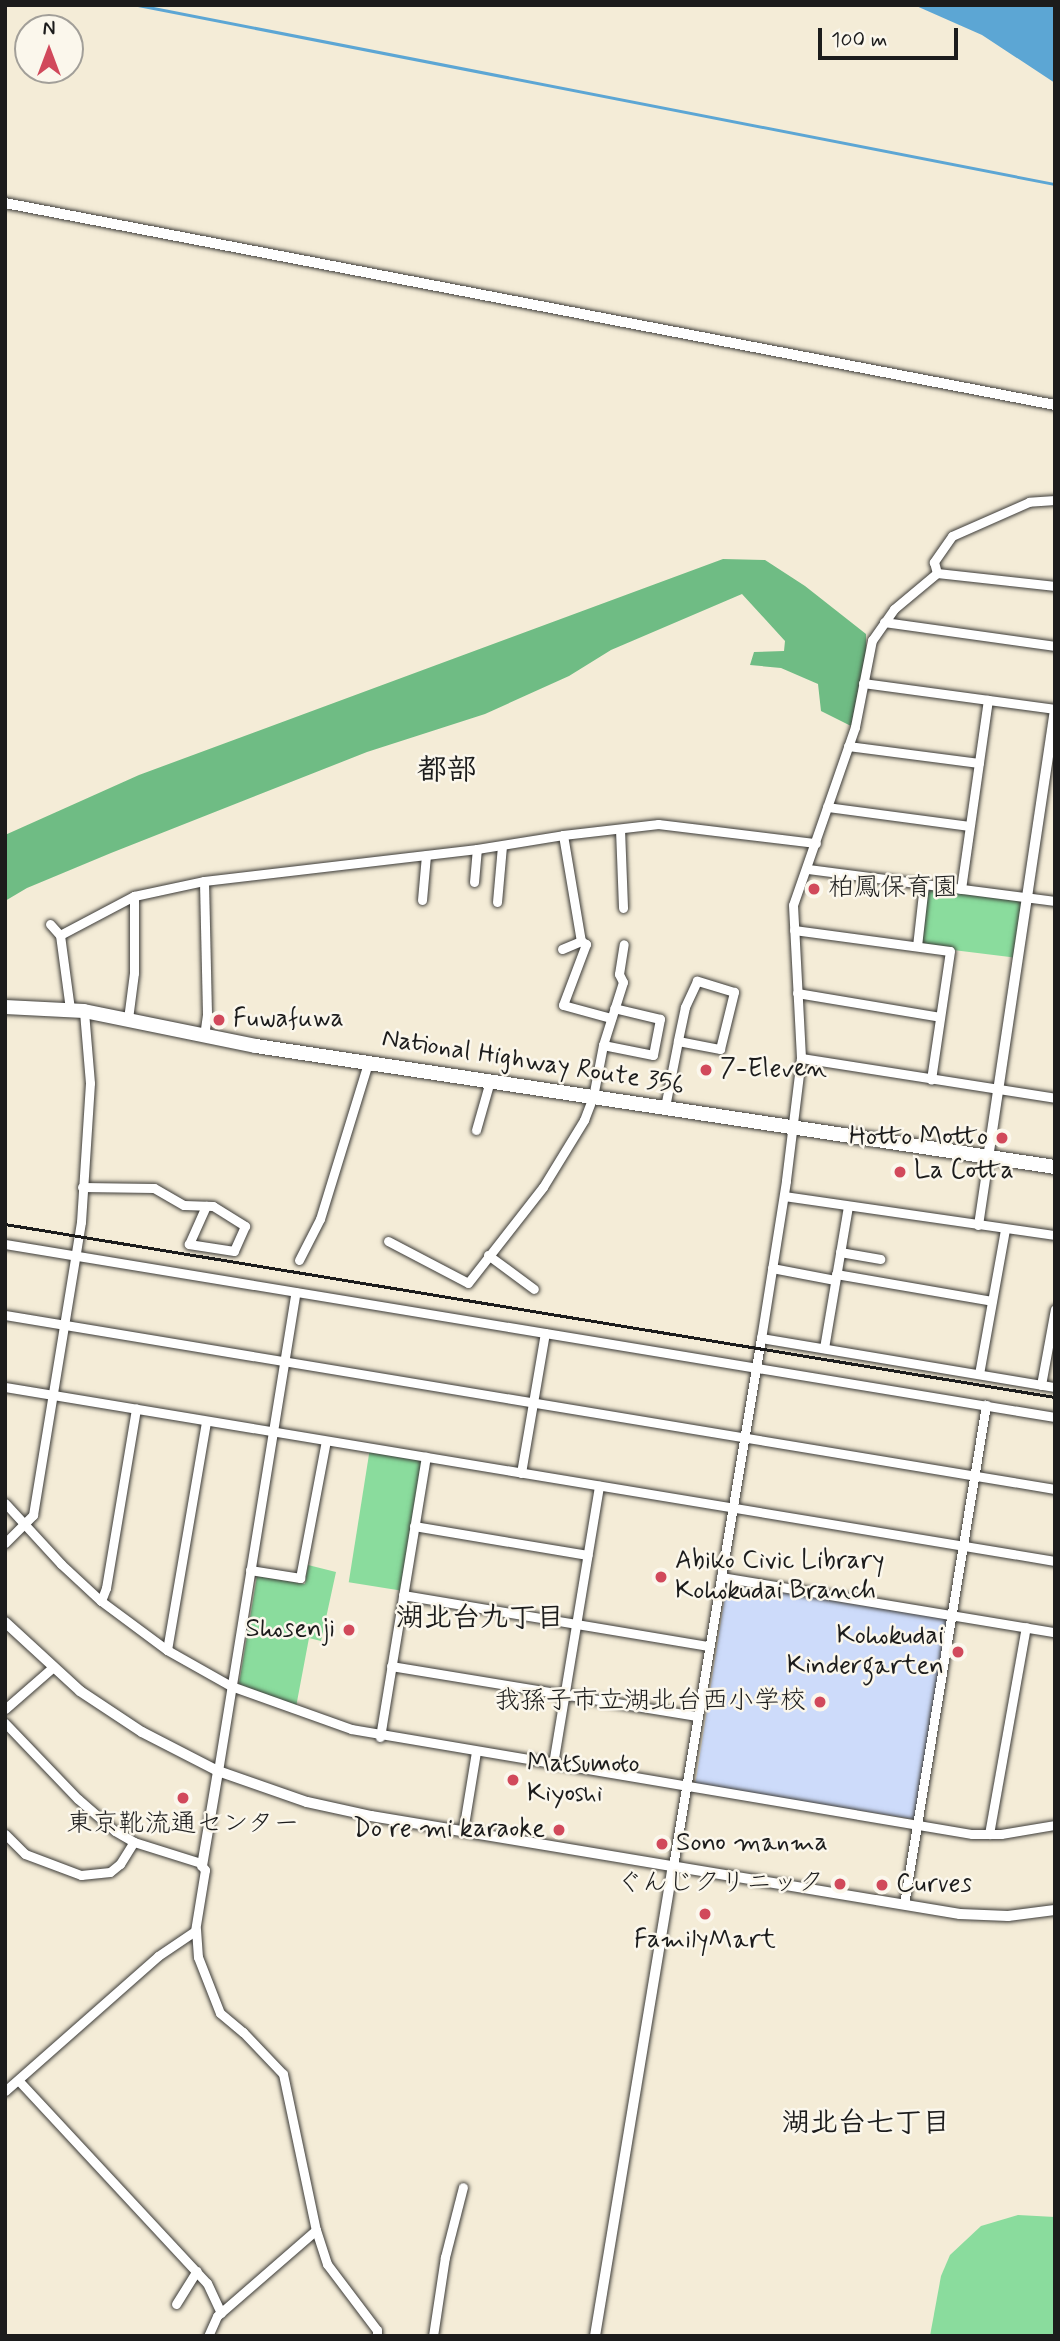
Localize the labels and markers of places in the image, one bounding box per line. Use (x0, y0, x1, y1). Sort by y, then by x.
place label: 柏鳳保育園 (828, 873, 958, 905)
marker: 柏鳳保育園 (806, 881, 822, 897)
place label: Fuwafuwa (233, 1004, 344, 1036)
marker: Fuwafuwa (211, 1012, 227, 1028)
place label: 7-Eleven (720, 1054, 827, 1086)
marker: 7-Eleven (698, 1062, 714, 1078)
place label: Hotto Motto (849, 1122, 988, 1154)
marker: Hotto Motto (994, 1130, 1010, 1146)
place label: La Cotta (914, 1156, 1018, 1188)
marker: La Cotta (892, 1164, 908, 1180)
place label: Abiko Civic Library Kohokudai Branch (675, 1546, 888, 1608)
marker: Abiko Civic Library Kohokudai Branch (653, 1569, 669, 1585)
place label: Shosenji (246, 1614, 335, 1646)
place label: Kohokudai Kindergarten (787, 1621, 944, 1682)
marker: Shosenji (341, 1622, 357, 1638)
marker: Kohokudai Kindergarten (950, 1644, 966, 1660)
place label: 我孫子市立湖北台西小学校 (494, 1686, 806, 1718)
marker: 我孫子市立湖北台西小学校 (812, 1694, 828, 1710)
place label: Matsumoto Kiyoshi (527, 1749, 640, 1810)
marker: Matsumoto Kiyoshi (505, 1772, 521, 1788)
marker: 東京靴流通センター (175, 1790, 191, 1806)
place label: 東京靴流通センター (66, 1809, 300, 1841)
place label: Do re mi karaoke (360, 1814, 545, 1846)
marker: Do re mi karaoke (551, 1822, 567, 1838)
place label: Sono manma (676, 1828, 823, 1860)
marker: Sono manma (654, 1836, 670, 1852)
place label: ぐんじクリニック (616, 1868, 824, 1900)
place label: Curves (896, 1869, 972, 1901)
marker: ぐんじクリニック (830, 1874, 850, 1894)
marker: Curves (874, 1877, 890, 1893)
marker: FamilyMart (697, 1906, 713, 1922)
place label: FamilyMart (634, 1925, 776, 1957)

